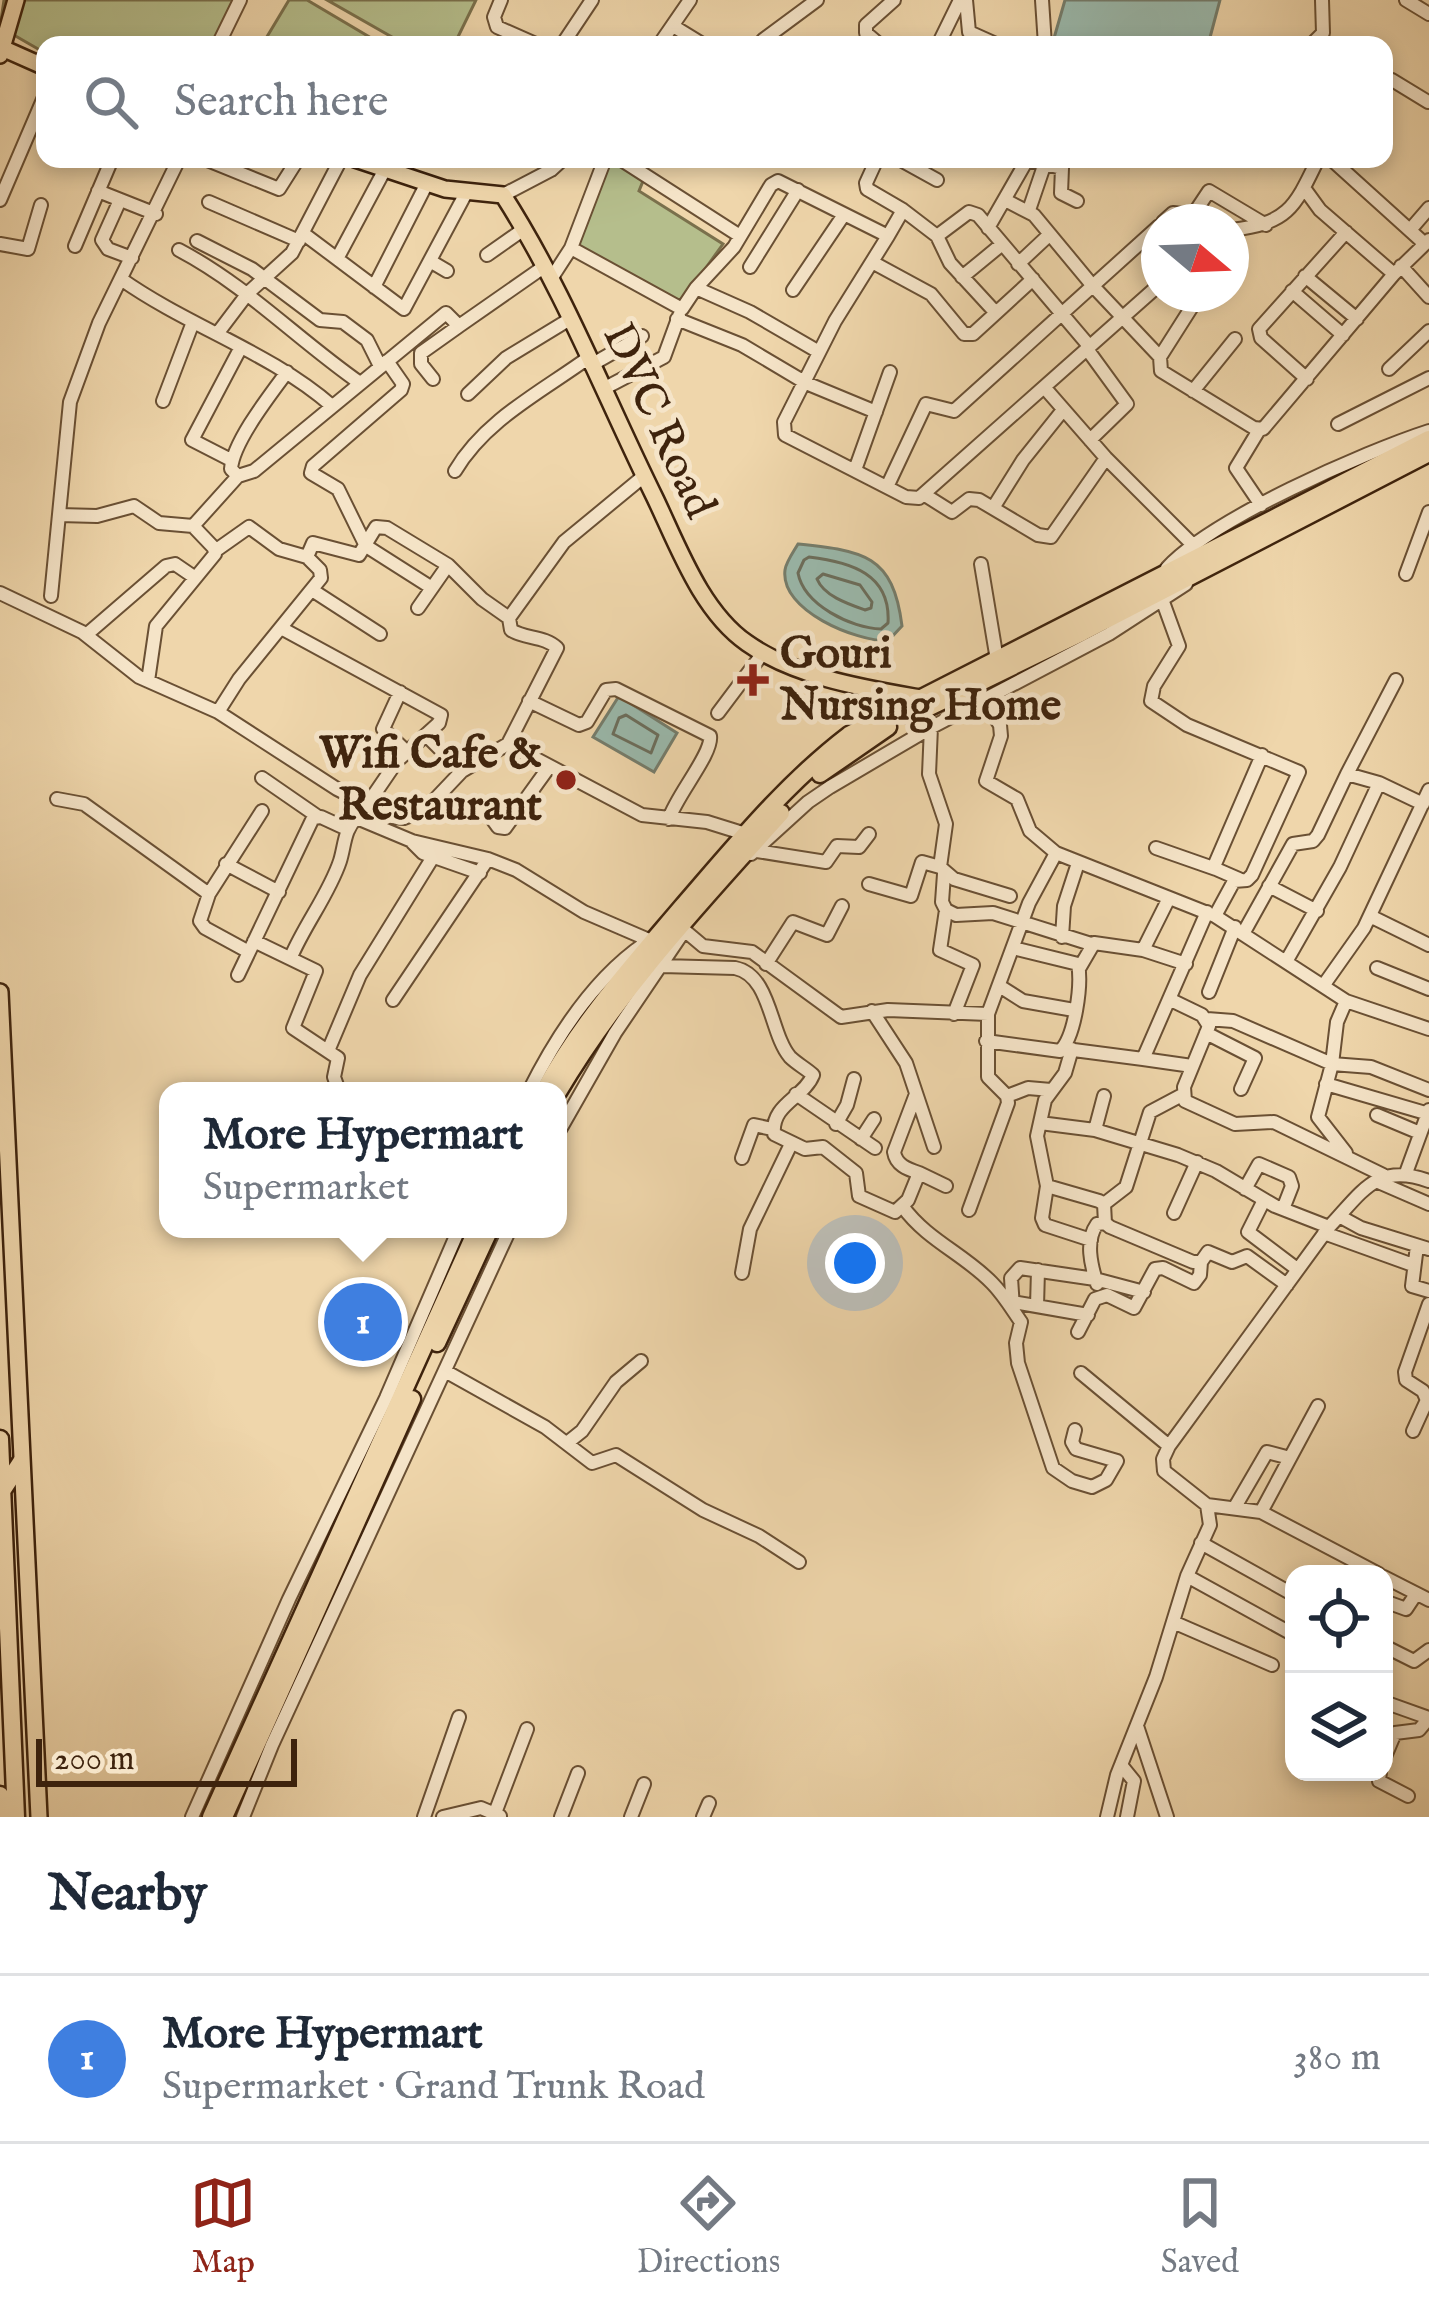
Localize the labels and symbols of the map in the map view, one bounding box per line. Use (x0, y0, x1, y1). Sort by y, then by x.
north arrow (1141, 204, 1249, 312)
street label: DVC Road (588, 315, 728, 528)
place label: Gouri Nursing Home (779, 626, 1061, 735)
marker: Gouri Nursing Home (737, 664, 769, 696)
place label: Wifi Cafe & Restaurant (319, 726, 543, 835)
marker: Wifi Cafe & Restaurant (553, 767, 579, 793)
your location (825, 1233, 885, 1293)
pin: 1 (324, 1277, 402, 1367)
scale bar (36, 1733, 297, 1786)

